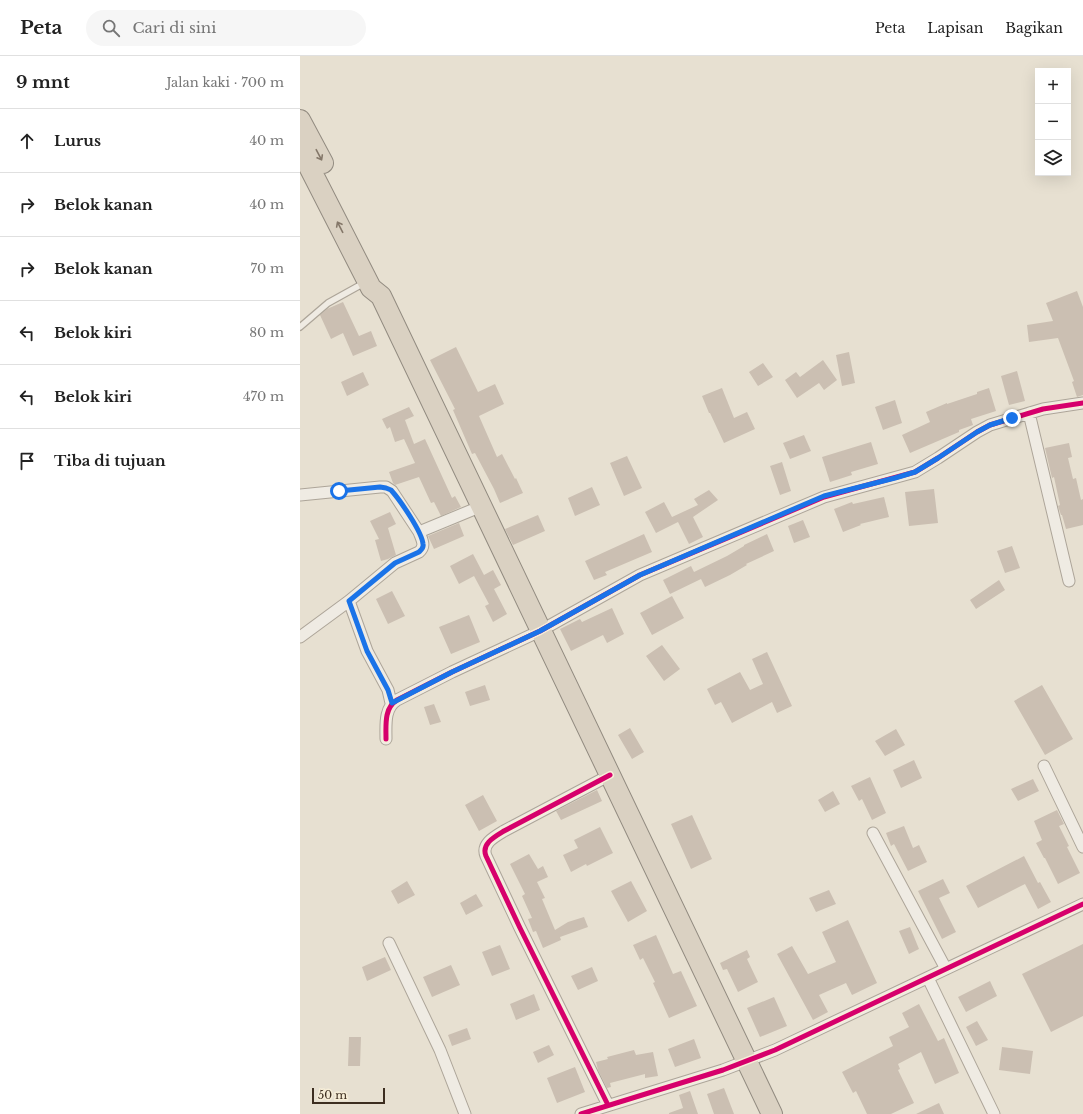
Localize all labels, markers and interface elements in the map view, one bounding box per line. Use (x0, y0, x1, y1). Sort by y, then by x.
search box (86, 10, 366, 46)
text: Peta (20, 16, 62, 39)
icon: search (100, 17, 122, 39)
text: Cari di sini (132, 18, 216, 37)
text: Peta (875, 19, 905, 37)
text: Lapisan (927, 19, 983, 37)
text: Bagikan (1005, 19, 1063, 37)
map controls (1035, 68, 1071, 176)
button: + (1035, 68, 1071, 104)
text: 9 mnt (16, 72, 70, 93)
text: Jalan kaki · 700 m (166, 74, 284, 91)
button: − (1035, 104, 1071, 140)
icon: ahead (16, 130, 38, 152)
text: Lurus (54, 131, 101, 150)
text: 40 m (249, 132, 284, 149)
button: layers (1035, 140, 1071, 176)
one-way arrow (315, 148, 323, 160)
icon: right (16, 194, 38, 216)
text: Belok kanan (54, 195, 153, 214)
text: 40 m (249, 196, 284, 213)
one-way arrow (336, 221, 344, 233)
icon: right (16, 258, 38, 280)
text: Belok kanan (54, 259, 153, 278)
text: 70 m (251, 260, 284, 277)
icon: left (16, 322, 38, 344)
text: Belok kiri (54, 323, 132, 342)
text: 80 m (249, 324, 284, 341)
icon: left (16, 386, 38, 408)
text: Belok kiri (54, 387, 132, 406)
text: 470 m (243, 388, 284, 405)
route end (1003, 409, 1021, 427)
icon: arrive (16, 450, 38, 472)
text: Tiba di tujuan (54, 451, 166, 470)
route start (330, 482, 348, 500)
scale bar (312, 1086, 385, 1105)
text: 50 m (318, 1088, 347, 1102)

